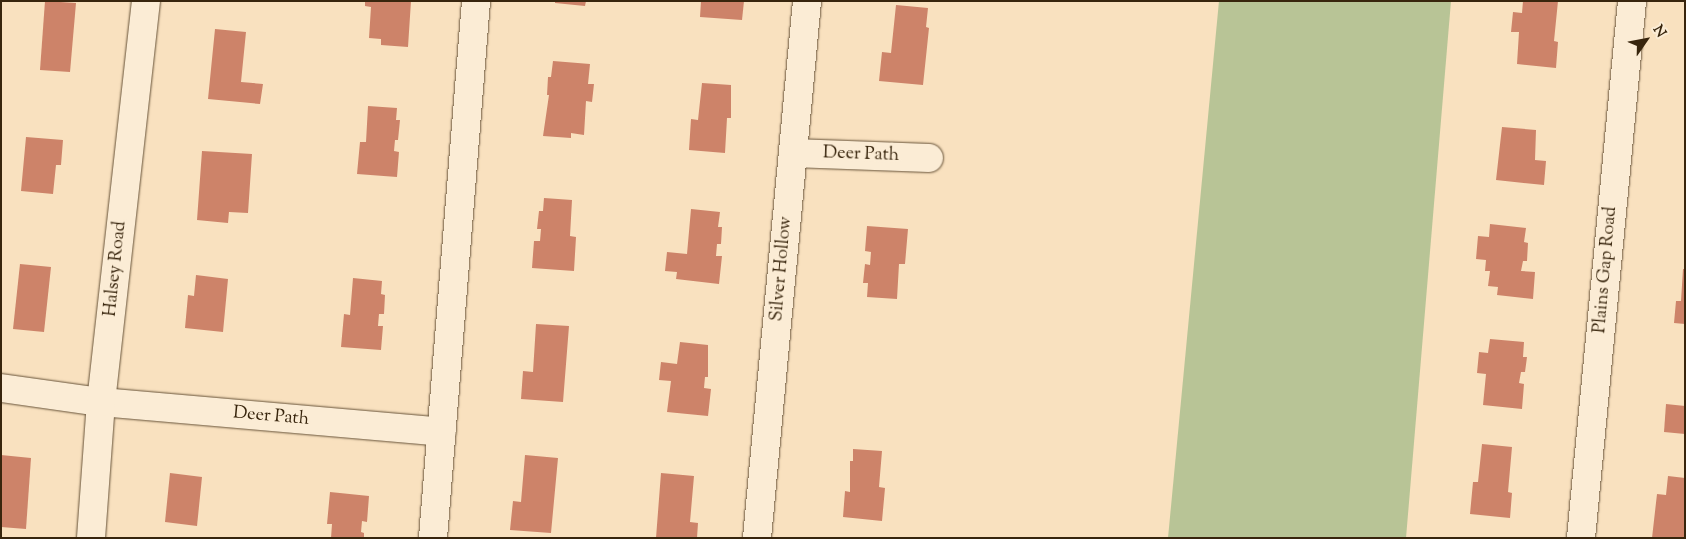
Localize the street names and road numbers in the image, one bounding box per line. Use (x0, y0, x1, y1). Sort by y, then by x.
street label: Deer Path (822, 143, 900, 167)
street label: Plains Gap Road (1590, 206, 1622, 334)
street label: Silver Hollow (767, 216, 797, 322)
street label: Halsey Road (100, 220, 132, 318)
street label: Deer Path (232, 403, 310, 431)

